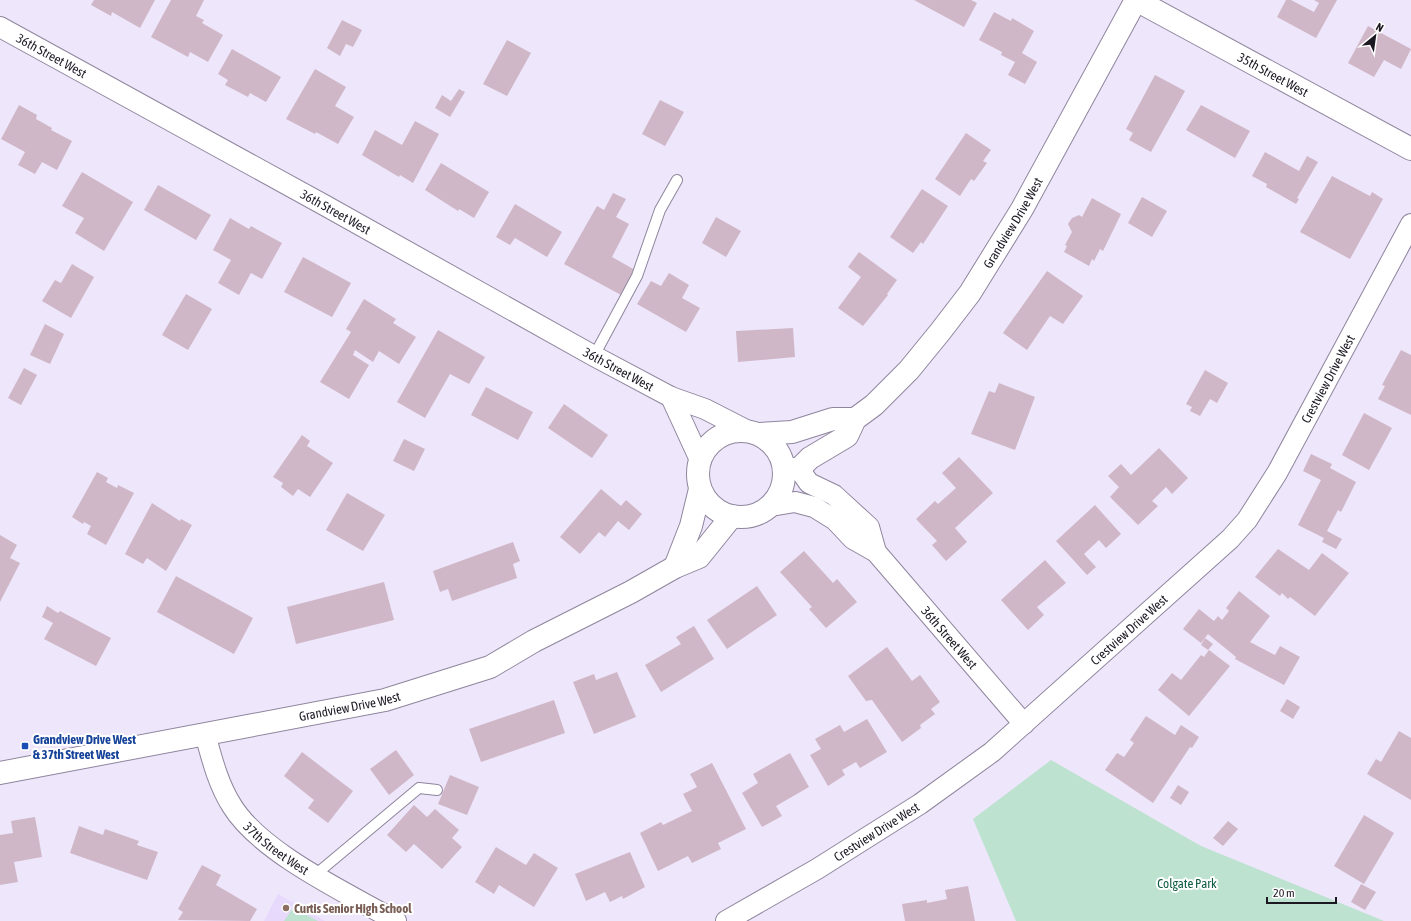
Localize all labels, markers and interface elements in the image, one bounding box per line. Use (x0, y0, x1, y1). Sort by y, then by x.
north arrow (1355, 16, 1395, 56)
text: N (1374, 20, 1386, 34)
street label: 36th Street West (14, 30, 90, 81)
street label: 35th Street West (1235, 49, 1311, 100)
street label: Grandview Drive West (980, 174, 1045, 271)
street label: 36th Street West (298, 186, 373, 237)
street label: Crestview Drive West (1298, 332, 1358, 426)
street label: 36th Street West (581, 344, 657, 394)
street label: Crestview Drive West (1087, 591, 1170, 668)
street label: 36th Street West (918, 603, 981, 672)
street label: Grandview Drive West (298, 688, 402, 724)
place label: Grandview Drive West & 37th Street West (33, 732, 136, 762)
marker: Grandview Drive West & 37th Street West (20, 741, 30, 751)
street label: Crestview Drive West (831, 799, 922, 864)
street label: 37th Street West (241, 819, 312, 878)
park label: Colgate Park (1157, 876, 1217, 891)
scale bar (1267, 879, 1336, 905)
text: 20 m (1273, 886, 1295, 900)
place label: Curtis Senior High School (294, 901, 412, 916)
marker: Curtis Senior High School (281, 903, 291, 913)

